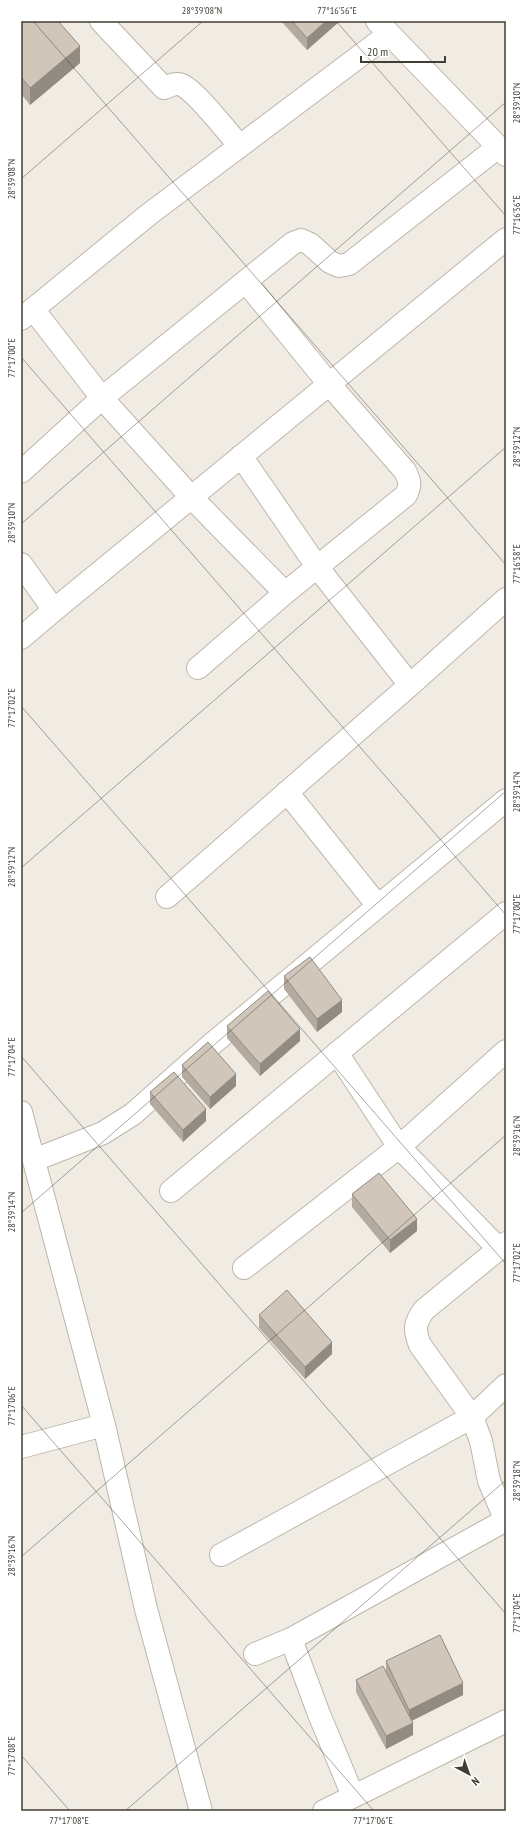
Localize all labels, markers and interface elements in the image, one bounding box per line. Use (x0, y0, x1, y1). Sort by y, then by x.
text: 28°39'08"N (182, 4, 222, 17)
text: 77°16'56"E (317, 4, 357, 17)
scale bar (361, 38, 445, 64)
text: 20 m (367, 44, 388, 59)
text: 28°39'10"N (510, 83, 523, 123)
text: 28°39'08"N (5, 159, 18, 199)
text: 77°16'56"E (510, 195, 523, 235)
text: 77°17'00"E (5, 338, 18, 378)
text: 28°39'12"N (510, 427, 523, 467)
text: 28°39'10"N (5, 503, 18, 543)
text: 77°16'58"E (510, 544, 523, 584)
text: 77°17'02"E (5, 688, 18, 728)
text: 28°39'14"N (510, 772, 523, 812)
text: 28°39'12"N (5, 847, 18, 887)
text: 77°17'00"E (510, 894, 523, 934)
text: 77°17'04"E (5, 1037, 18, 1077)
text: 28°39'16"N (510, 1116, 523, 1156)
text: 28°39'14"N (5, 1192, 18, 1232)
text: 77°17'02"E (510, 1243, 523, 1283)
text: 77°17'06"E (5, 1386, 18, 1426)
text: 28°39'18"N (510, 1461, 523, 1501)
text: 28°39'16"N (5, 1536, 18, 1576)
text: 77°17'04"E (510, 1593, 523, 1633)
text: 77°17'08"E (5, 1736, 18, 1776)
north arrow (449, 1754, 489, 1794)
text: N (469, 1774, 482, 1789)
text: 77°17'08"E (49, 1814, 89, 1827)
text: 77°17'06"E (353, 1814, 393, 1827)

